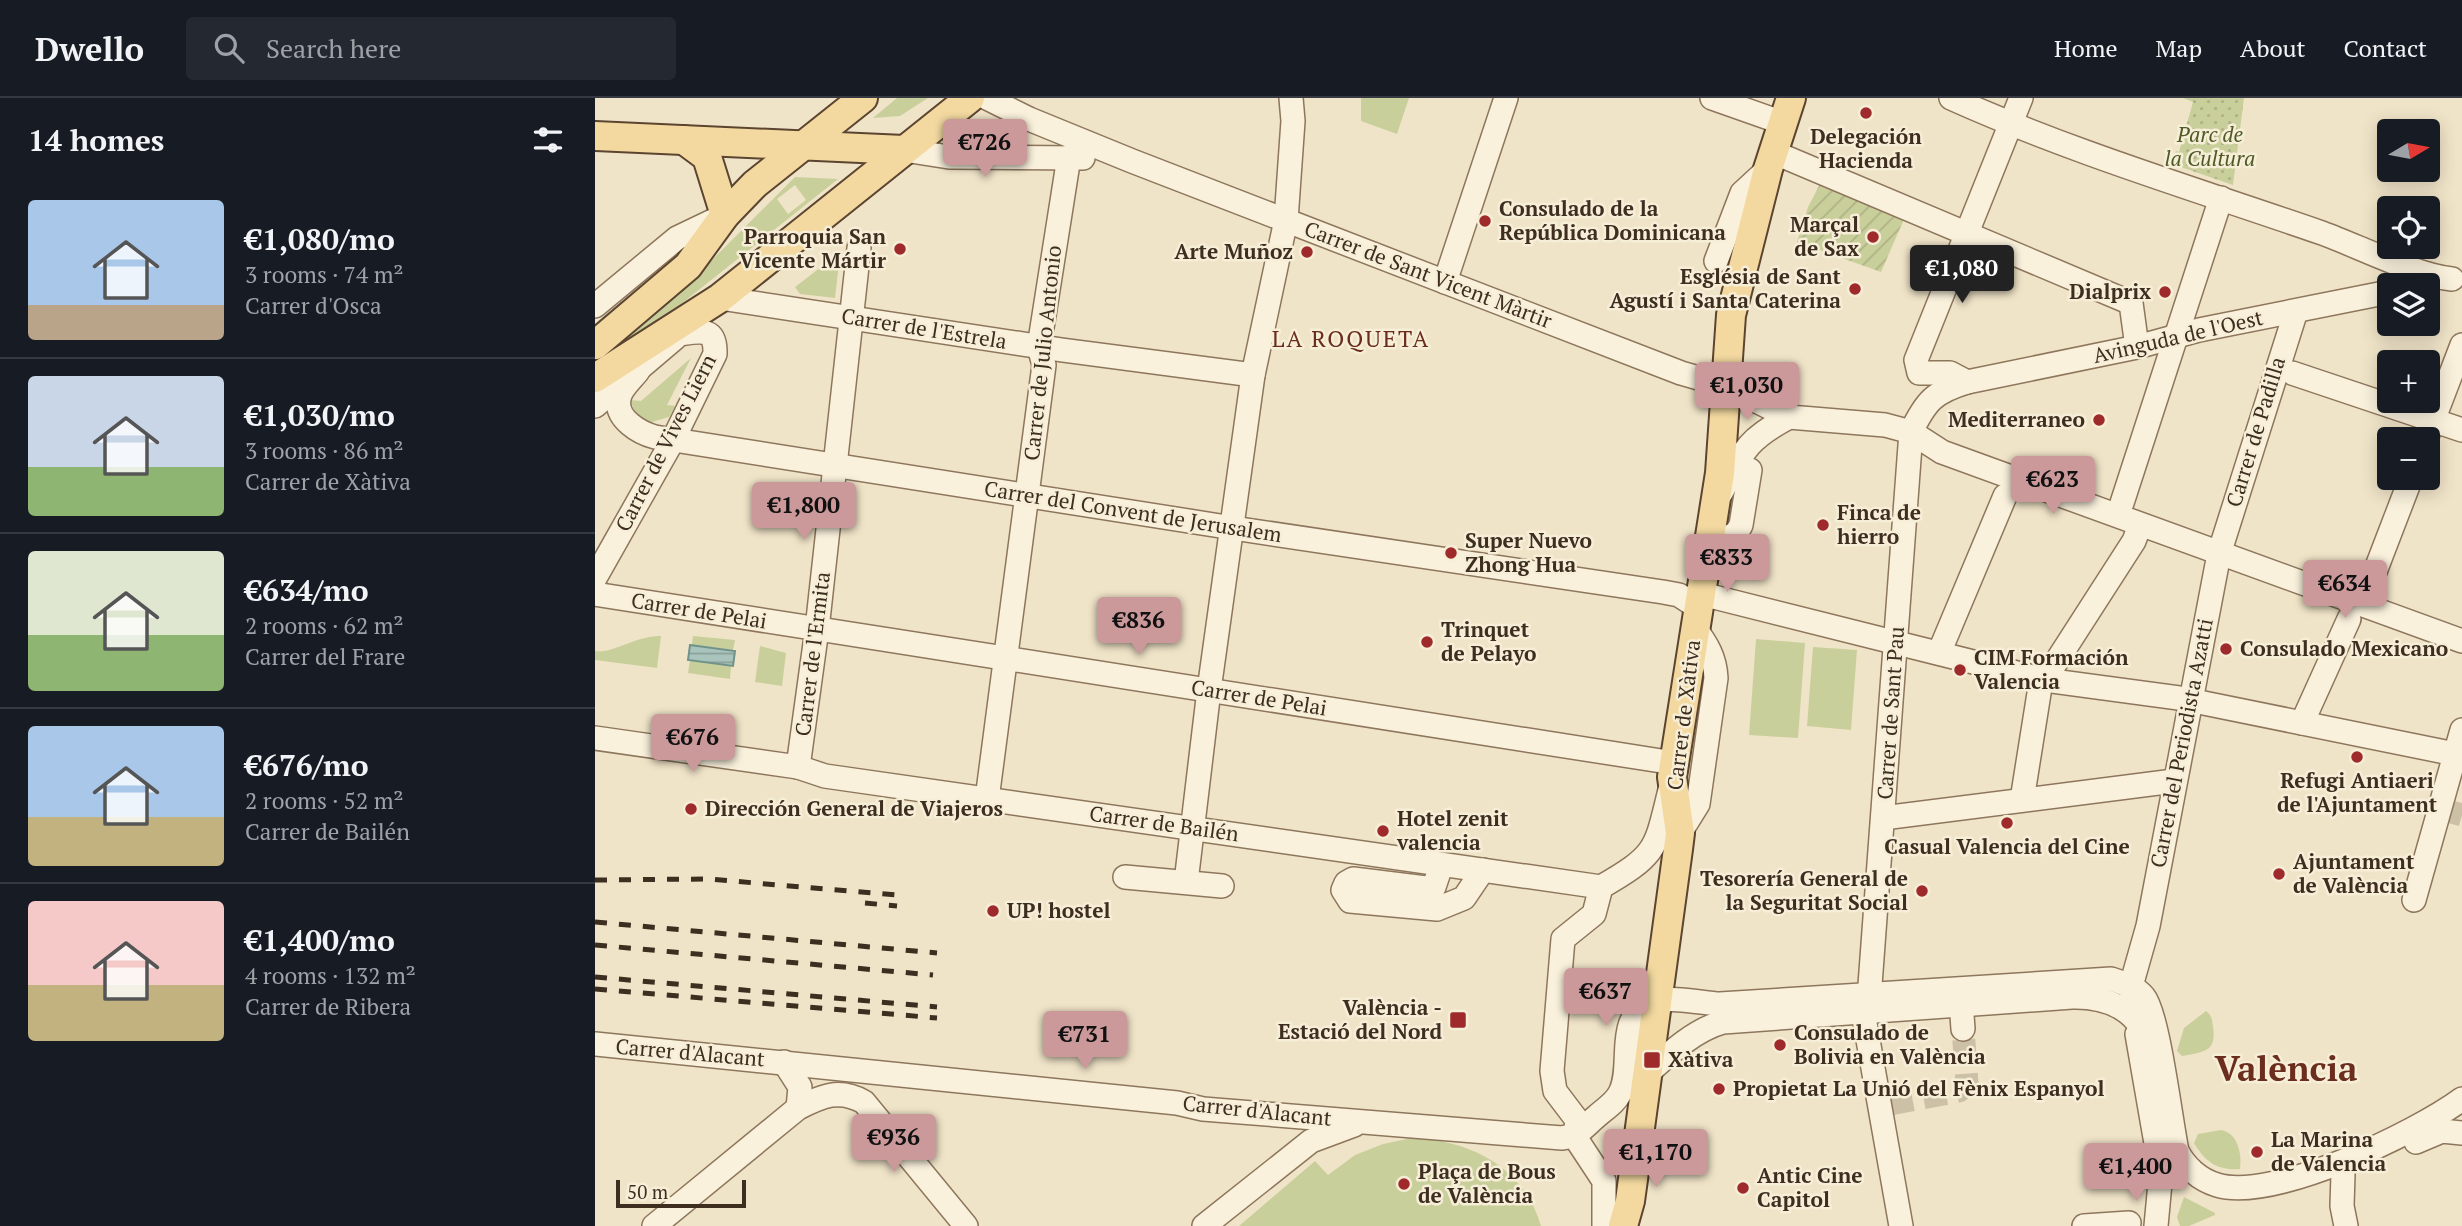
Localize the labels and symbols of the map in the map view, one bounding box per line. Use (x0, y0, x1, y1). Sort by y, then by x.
marker: Delegación Hacienda (1858, 105, 1874, 121)
north arrow (2377, 119, 2439, 182)
pin: €726 (944, 120, 1026, 179)
park label: Parc de la Cultura (2165, 120, 2255, 172)
place label: Delegación Hacienda (1810, 122, 1922, 174)
place label: Consulado de la República Dominicana (1499, 194, 1726, 246)
place label: Marçal de Sax (1790, 210, 1859, 262)
marker: Consulado de la República Dominicana (1477, 213, 1493, 229)
street label: Carrer de Sant Vicent Màrtir (1301, 214, 1556, 334)
place label: Parroquia San Vicente Mártir (739, 222, 886, 274)
marker: Marçal de Sax (1865, 229, 1881, 245)
place label: Arte Muñoz (1174, 237, 1293, 265)
marker: Parroquia San Vicente Mártir (892, 241, 908, 257)
street label: Carrer de Julio Antonio (1017, 244, 1067, 462)
marker: Arte Muñoz (1299, 244, 1315, 260)
pin: €1,080 (1905, 246, 2019, 305)
place label: Església de Sant Agustí i Santa Caterina (1609, 262, 1842, 314)
place label: Dialprix (2069, 277, 2151, 305)
marker: Església de Sant Agustí i Santa Caterina (1847, 281, 1863, 297)
marker: Dialprix (2157, 284, 2173, 300)
street label: Carrer de l'Estrela (840, 301, 1009, 355)
street label: Avinguda de l'Oest (2090, 303, 2266, 369)
district label: LA ROQUETA (1272, 323, 1430, 354)
street label: Carrer de Vives Liern (608, 349, 722, 536)
street label: Carrer de Padilla (2219, 353, 2291, 510)
pin: €1,030 (1690, 362, 1804, 422)
place label: Mediterraneo (1948, 405, 2085, 433)
marker: Mediterraneo (2091, 412, 2107, 428)
pin: €623 (2012, 456, 2094, 516)
street label: Carrer del Convent de Jerusalem (982, 474, 1284, 548)
pin: €1,800 (747, 482, 861, 542)
place label: Finca de hierro (1837, 498, 1921, 550)
marker: Finca de hierro (1815, 517, 1831, 533)
place label: Super Nuevo Zhong Hua (1465, 526, 1592, 578)
pin: €833 (1686, 534, 1768, 594)
marker: Super Nuevo Zhong Hua (1443, 545, 1459, 561)
pin: €634 (2304, 560, 2386, 620)
street label: Carrer de l'Ermita (788, 570, 836, 738)
street label: Carrer de Pelai (629, 585, 769, 635)
pin: €836 (1098, 598, 1180, 657)
place label: Trinquet de Pelayo (1441, 615, 1537, 667)
street label: Carrer del Periodista Azatti (2143, 616, 2219, 870)
street label: Carrer de Sant Pau (1870, 625, 1910, 801)
marker: Trinquet de Pelayo (1419, 634, 1435, 650)
place label: Consulado Mexicano (2240, 634, 2448, 662)
street label: Carrer de Xàtiva (1660, 638, 1706, 792)
marker: Consulado Mexicano (2218, 641, 2234, 657)
place label: CIM Formación Valencia (1974, 643, 2129, 695)
marker: CIM Formación Valencia (1952, 662, 1968, 678)
street label: Carrer de Pelai (1189, 672, 1329, 722)
pin: €676 (652, 714, 734, 774)
marker: Refugi Antiaeri de l'Ajuntament (2349, 749, 2365, 765)
place label: Refugi Antiaeri de l'Ajuntament (2277, 766, 2438, 818)
place label: Dirección General de Viajeros (705, 794, 1003, 822)
street label: Carrer de Bailén (1088, 799, 1241, 847)
marker: Dirección General de Viajeros (683, 801, 699, 817)
place label: Hotel zenit valencia (1396, 804, 1509, 856)
marker: Casual Valencia del Cine (1999, 815, 2015, 831)
marker: Hotel zenit valencia (1375, 823, 1391, 839)
place label: Casual Valencia del Cine (1884, 832, 2130, 860)
place label: Ajuntament de València (2293, 847, 2415, 899)
place label: Tesorería General de la Seguritat Social (1700, 864, 1908, 916)
marker: Ajuntament de València (2271, 866, 2287, 882)
marker: Tesorería General de la Seguritat Social (1914, 883, 1930, 899)
place label: UP! hostel (1007, 896, 1110, 924)
marker: UP! hostel (985, 903, 1001, 919)
pin: €637 (1565, 968, 1647, 1028)
place label: València - Estació del Nord (1278, 993, 1442, 1045)
marker: València - Estació del Nord (1448, 1010, 1468, 1030)
pin: €731 (1044, 1012, 1126, 1071)
place label: Consulado de Bolivia en València (1794, 1018, 1986, 1070)
street label: Carrer d'Alacant (614, 1032, 766, 1072)
marker: Consulado de Bolivia en València (1772, 1037, 1788, 1053)
place label: Xàtiva (1668, 1045, 1734, 1073)
district label: València (2214, 1045, 2358, 1091)
marker: Xàtiva (1642, 1050, 1662, 1070)
place label: Propietat La Unió del Fènix Espanyol (1733, 1074, 2104, 1102)
marker: Propietat La Unió del Fènix Espanyol (1711, 1081, 1727, 1097)
street label: Carrer d'Alacant (1181, 1088, 1333, 1132)
pin: €936 (853, 1114, 935, 1174)
place label: La Marina de Valencia (2271, 1125, 2386, 1177)
pin: €1,170 (1599, 1130, 1713, 1189)
pin: €1,400 (2079, 1144, 2193, 1203)
marker: La Marina de Valencia (2249, 1144, 2265, 1160)
place label: Plaça de Bous de València (1418, 1157, 1556, 1209)
place label: Antic Cine Capitol (1757, 1161, 1862, 1213)
marker: Plaça de Bous de València (1396, 1176, 1412, 1192)
scale bar (616, 1177, 745, 1209)
marker: Antic Cine Capitol (1735, 1180, 1751, 1196)

